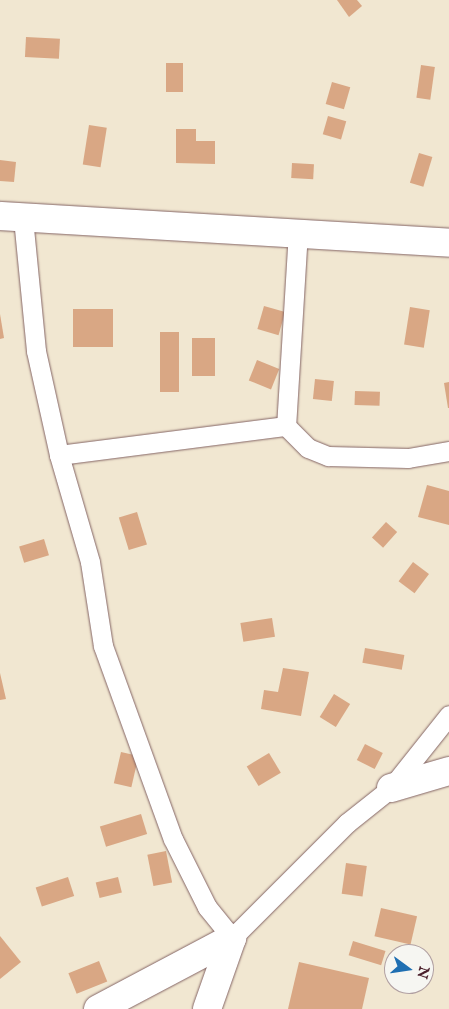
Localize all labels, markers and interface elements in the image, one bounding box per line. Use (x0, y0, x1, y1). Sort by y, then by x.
north arrow (384, 944, 434, 994)
text: N (412, 964, 433, 980)

